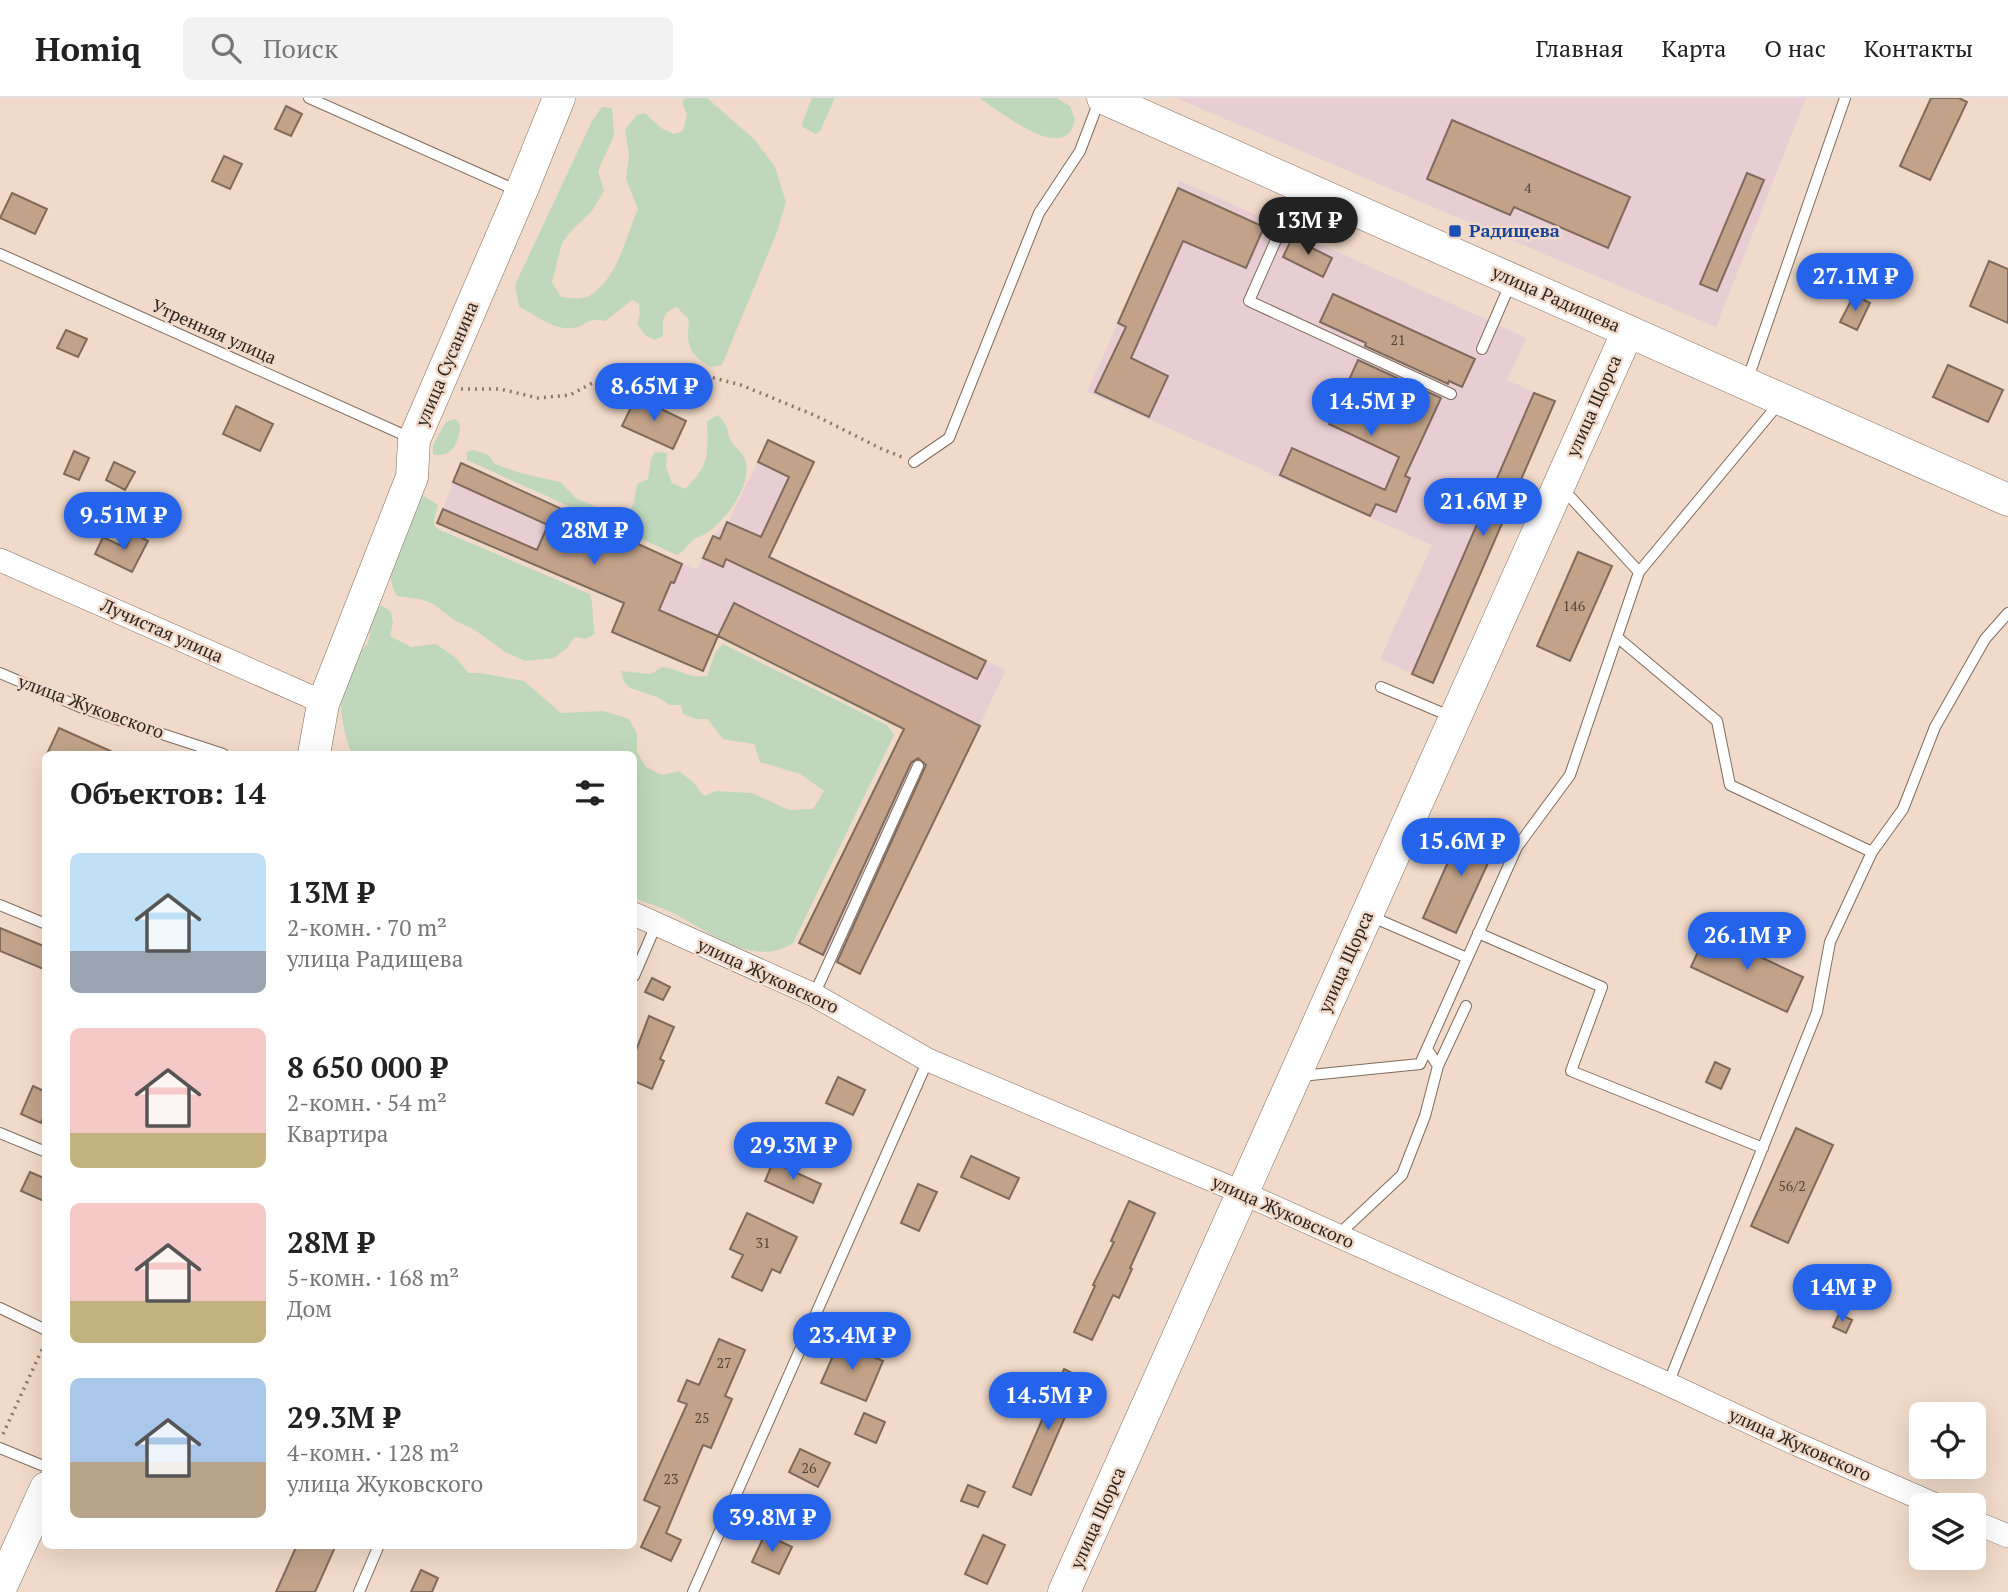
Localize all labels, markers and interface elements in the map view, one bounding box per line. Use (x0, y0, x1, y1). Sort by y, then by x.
search box (183, 17, 673, 80)
text: Homiq (35, 27, 141, 70)
icon: search (207, 29, 245, 67)
text: Поиск (263, 31, 338, 65)
text: Главная (1535, 32, 1623, 64)
text: Карта (1661, 32, 1726, 64)
text: О нас (1764, 32, 1826, 64)
text: Контакты (1864, 32, 1973, 64)
house number: 4 (1524, 178, 1532, 197)
pin: 13M ₽ (1259, 198, 1357, 257)
text: 13M ₽ (1275, 204, 1341, 235)
place label: Радищева (1469, 218, 1560, 242)
marker: Радищева (1447, 223, 1463, 239)
pin: 27.1M ₽ (1790, 254, 1920, 313)
street label: улица Радищева (1488, 259, 1624, 337)
text: 27.1M ₽ (1812, 260, 1898, 291)
street label: Утренняя улица (148, 293, 281, 369)
street label: улица Сусанина (409, 297, 483, 431)
house number: 21 (1391, 330, 1405, 349)
street label: улица Щорса (1560, 351, 1626, 461)
pin: 8.65M ₽ (589, 364, 719, 423)
text: 8.65M ₽ (611, 370, 697, 401)
pin: 14.5M ₽ (1306, 378, 1436, 438)
text: 14.5M ₽ (1328, 385, 1414, 416)
pin: 21.6M ₽ (1418, 478, 1548, 538)
text: 21.6M ₽ (1440, 485, 1526, 516)
pin: 9.51M ₽ (58, 492, 188, 552)
text: 9.51M ₽ (80, 499, 166, 530)
pin: 28M ₽ (545, 508, 643, 567)
text: 28M ₽ (561, 514, 627, 545)
street label: Лучистая улица (96, 592, 227, 668)
house number: 146 (1563, 596, 1586, 615)
street label: улица Жуковского (14, 668, 168, 744)
text: Объектов: 14 (70, 773, 266, 813)
icon: filters (571, 774, 609, 812)
pin: 15.6M ₽ (1396, 818, 1526, 878)
text: 15.6M ₽ (1418, 825, 1504, 856)
text: 13M ₽ (287, 872, 374, 912)
icon: home (126, 881, 210, 965)
street label: улица Щорса (1312, 907, 1378, 1017)
text: 2-комн. · 70 m² (287, 912, 447, 943)
pin: 26.1M ₽ (1682, 912, 1812, 972)
text: 26.1M ₽ (1704, 919, 1790, 950)
street label: улица Жуковского (693, 931, 843, 1018)
text: улица Радищева (287, 943, 463, 974)
text: 8 650 000 ₽ (287, 1047, 447, 1087)
icon: home (126, 1056, 210, 1140)
text: 2-комн. · 54 m² (287, 1087, 447, 1118)
text: Квартира (287, 1118, 388, 1149)
pin: 29.3M ₽ (728, 1122, 858, 1182)
text: 29.3M ₽ (750, 1129, 836, 1160)
street label: улица Жуковского (1207, 1168, 1358, 1253)
house number: 56/2 (1778, 1176, 1806, 1195)
text: 28M ₽ (287, 1222, 374, 1262)
icon: home (126, 1231, 210, 1315)
house number: 31 (756, 1233, 770, 1252)
text: 5-комн. · 168 m² (287, 1262, 459, 1293)
pin: 14M ₽ (1793, 1264, 1891, 1324)
text: 14M ₽ (1809, 1271, 1875, 1302)
text: Дом (287, 1293, 332, 1324)
pin: 23.4M ₽ (787, 1312, 917, 1372)
text: 23.4M ₽ (809, 1319, 895, 1350)
house number: 27 (717, 1353, 731, 1372)
pin: 14.5M ₽ (983, 1372, 1113, 1432)
text: 14.5M ₽ (1005, 1379, 1091, 1410)
text: 29.3M ₽ (287, 1397, 400, 1437)
street label: улица Жуковского (1724, 1401, 1875, 1486)
map controls (1909, 1402, 1986, 1570)
button: locate (1909, 1402, 1986, 1479)
icon: home (126, 1406, 210, 1490)
house number: 25 (695, 1408, 709, 1427)
text: 4-комн. · 128 m² (287, 1437, 459, 1468)
house number: 26 (802, 1458, 817, 1477)
street label: улица Щорса (1064, 1463, 1130, 1573)
text: улица Жуковского (287, 1468, 483, 1499)
house number: 23 (664, 1469, 678, 1488)
button: layers (1909, 1493, 1986, 1570)
pin: 39.8M ₽ (707, 1494, 837, 1554)
text: 39.8M ₽ (729, 1501, 815, 1532)

